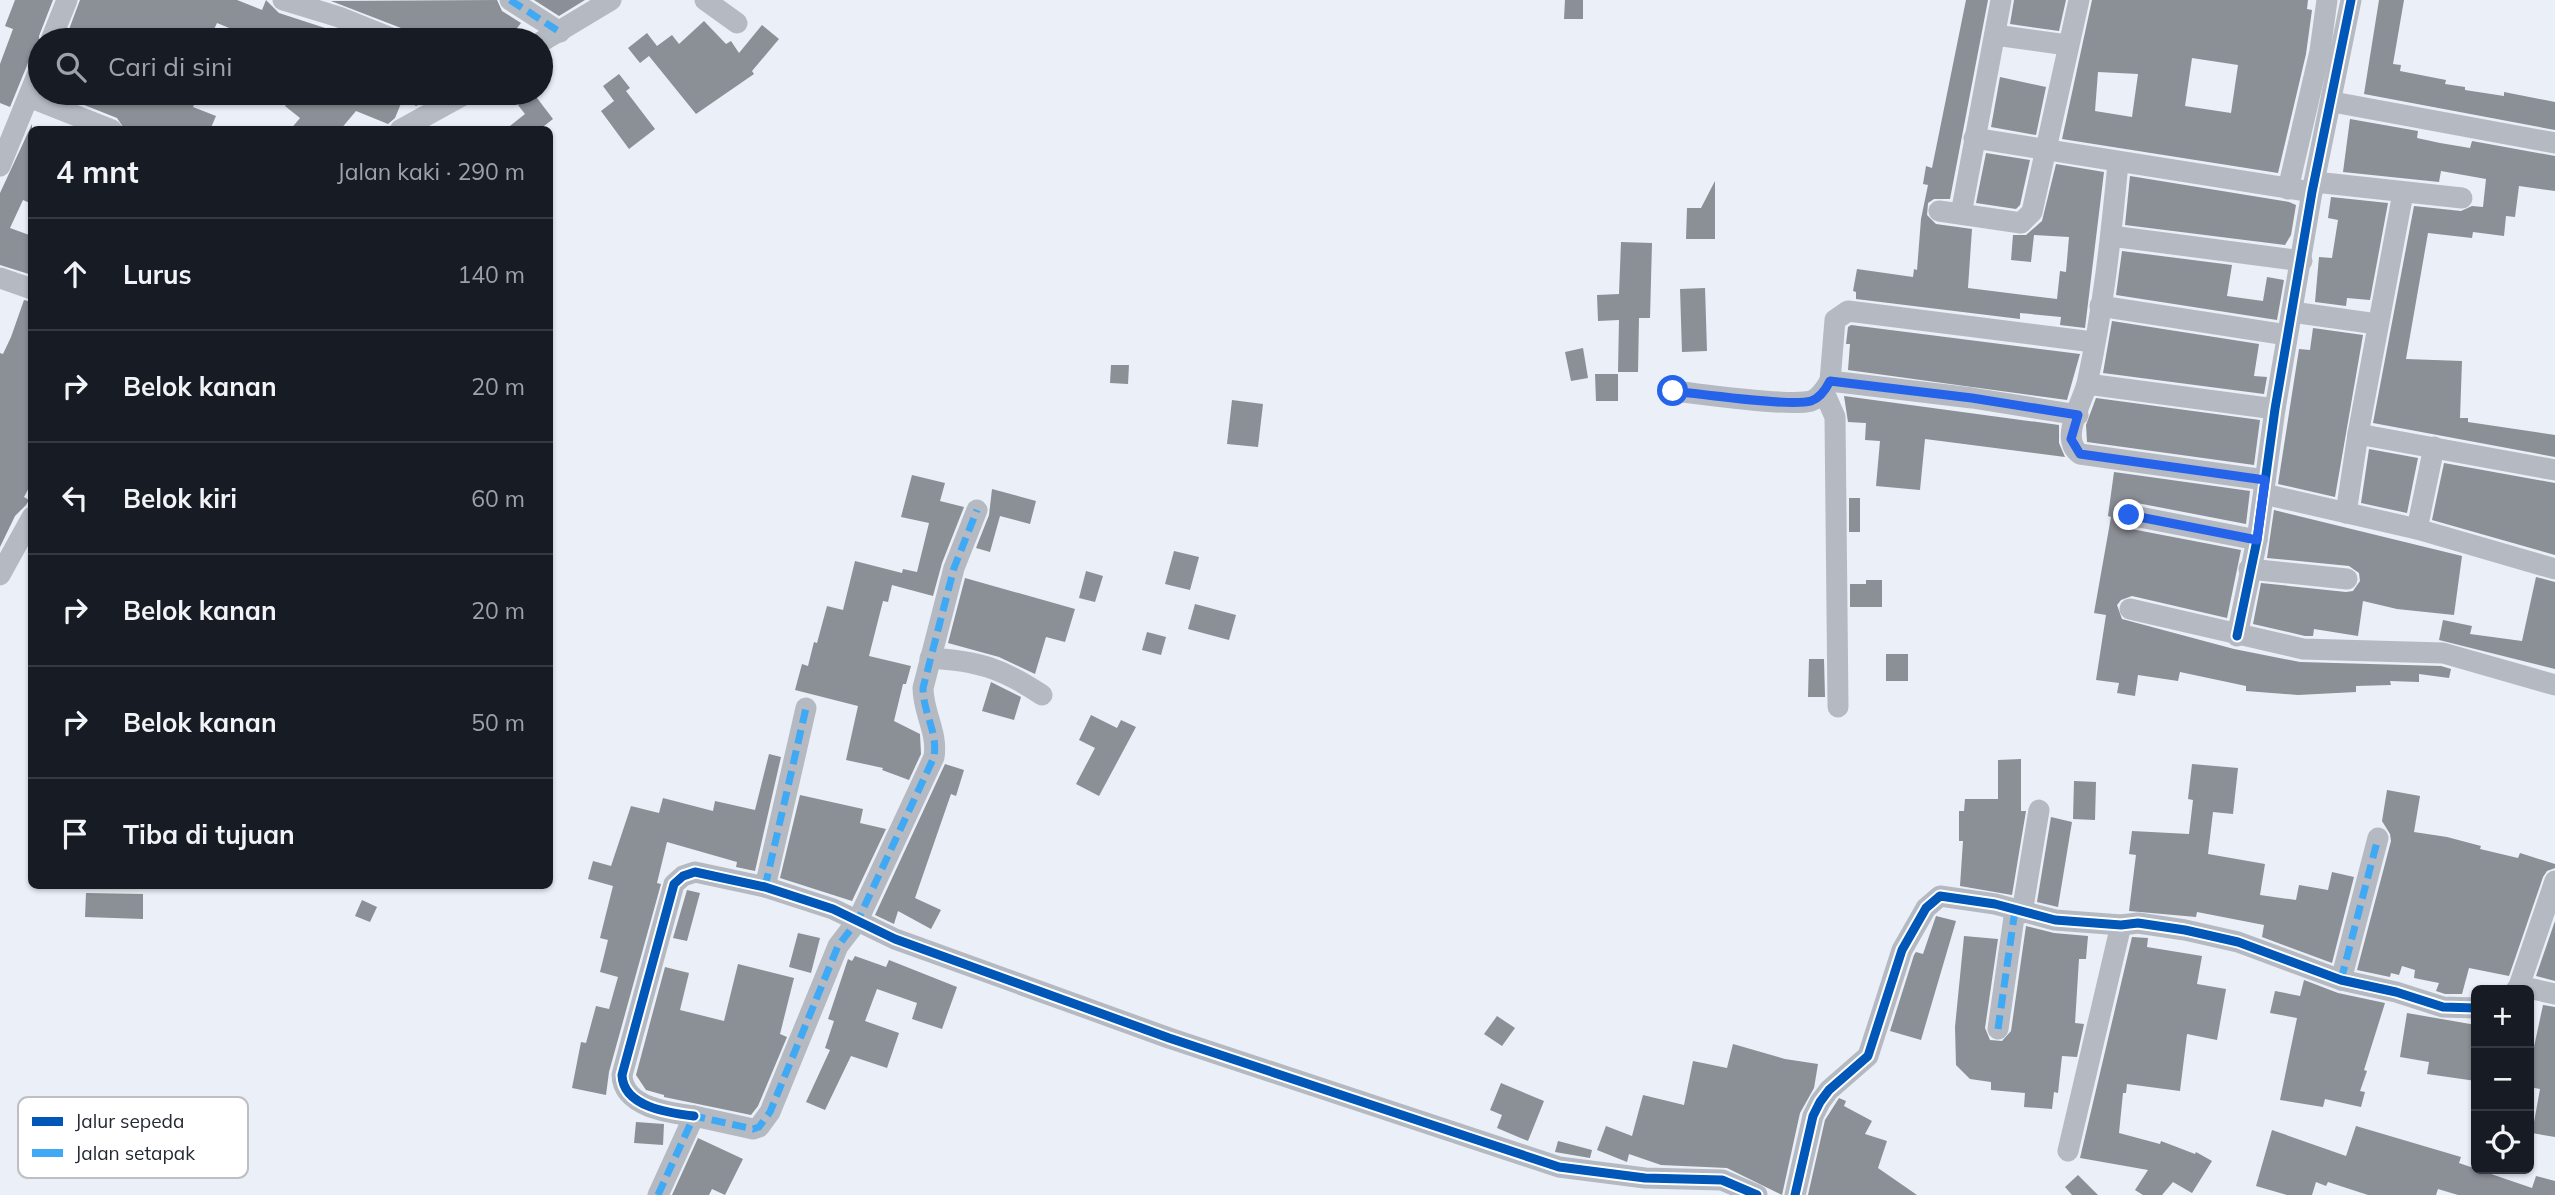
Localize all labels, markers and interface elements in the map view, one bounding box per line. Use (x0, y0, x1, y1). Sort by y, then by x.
search box (28, 28, 553, 105)
icon: search (52, 48, 90, 86)
text: Cari di sini (108, 50, 232, 83)
text: 4 mnt (56, 153, 139, 191)
text: Jalan kaki · 290 m (337, 157, 525, 186)
icon: ahead (56, 255, 94, 293)
text: Lurus (123, 258, 192, 291)
text: 140 m (457, 260, 525, 289)
icon: right (56, 367, 94, 405)
text: Belok kanan (123, 370, 277, 403)
text: 20 m (471, 372, 525, 401)
route start (1657, 375, 1688, 406)
icon: left (56, 479, 94, 517)
text: Belok kiri (123, 482, 237, 515)
text: 60 m (471, 484, 525, 513)
route end (2113, 499, 2144, 530)
icon: right (56, 591, 94, 629)
text: Belok kanan (123, 594, 277, 627)
text: 20 m (471, 596, 525, 625)
icon: right (56, 703, 94, 741)
text: Belok kanan (123, 706, 277, 739)
text: 50 m (471, 708, 525, 737)
icon: arrive (56, 815, 94, 853)
text: Tiba di tujuan (123, 818, 295, 851)
map controls (2471, 985, 2534, 1174)
button: + (2471, 985, 2534, 1048)
button: − (2471, 1048, 2534, 1111)
legend (18, 1097, 248, 1178)
text: Jalur sepeda (75, 1109, 184, 1133)
button: locate (2471, 1111, 2534, 1174)
text: Jalan setapak (75, 1141, 195, 1165)

